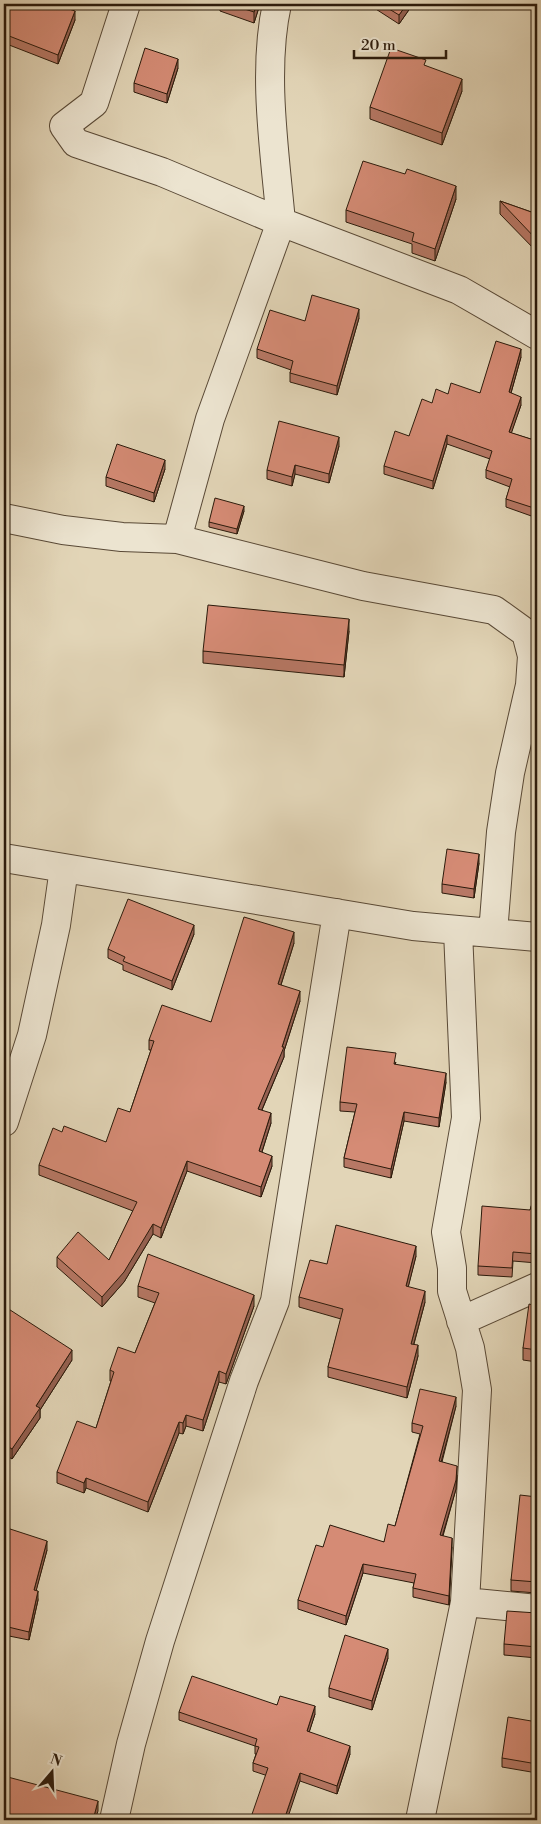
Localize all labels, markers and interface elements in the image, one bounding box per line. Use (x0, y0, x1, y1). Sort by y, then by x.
scale bar (354, 28, 446, 60)
text: 20 m (361, 36, 396, 55)
north arrow (28, 1746, 78, 1796)
text: N (48, 1750, 64, 1771)

